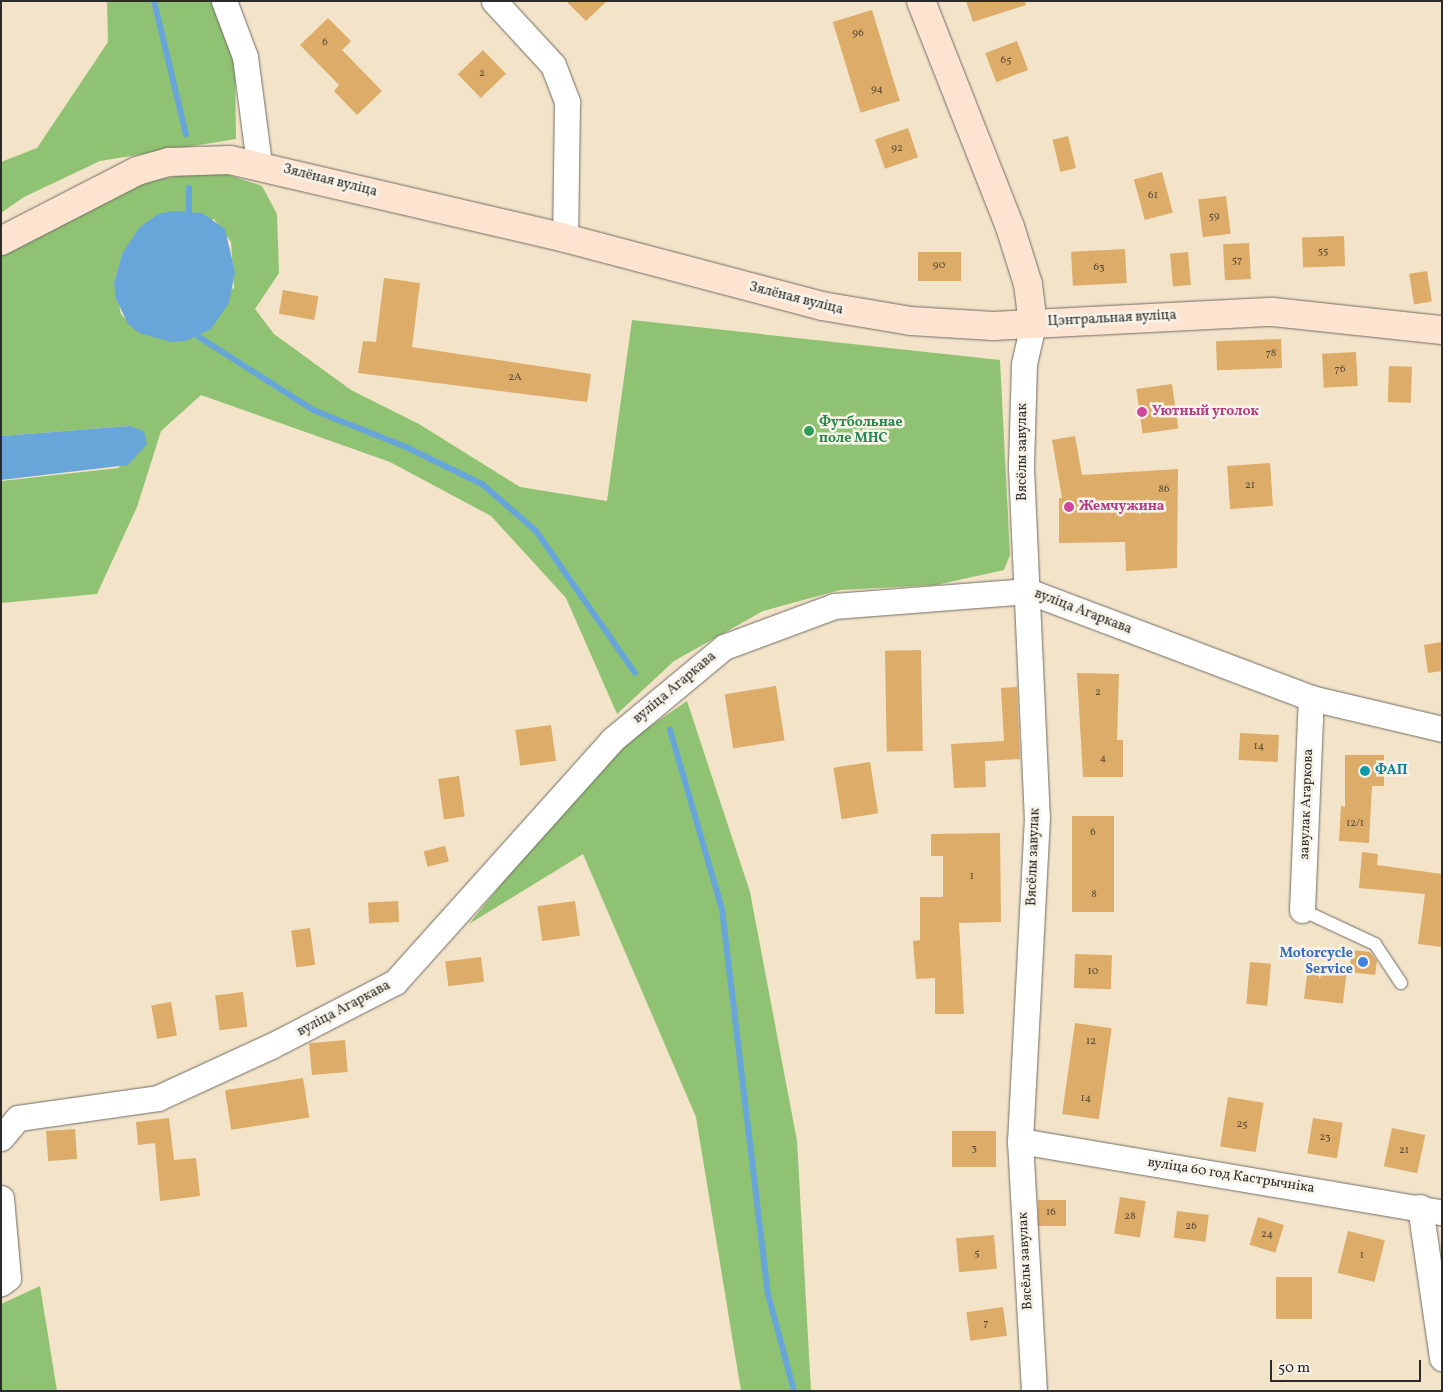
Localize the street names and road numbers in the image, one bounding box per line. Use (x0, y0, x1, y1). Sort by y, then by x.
street label: Зялёная вуліца (281, 161, 379, 201)
street label: Зялёная вуліца (747, 279, 845, 319)
street label: Цэнтральная вуліца (1047, 307, 1177, 331)
street label: Вясёлы завулак (1015, 403, 1031, 501)
street label: вуліца Агаркава (1032, 586, 1134, 638)
street label: вуліца Агаркава (630, 648, 720, 728)
street label: завулак Агаркова (1297, 748, 1317, 860)
street label: Вясёлы завулак (1024, 808, 1044, 906)
street label: вуліца Агаркава (295, 977, 393, 1041)
street label: вуліца 60 год Кастрычніка (1146, 1154, 1316, 1198)
street label: Вясёлы завулак (1015, 1212, 1037, 1310)

